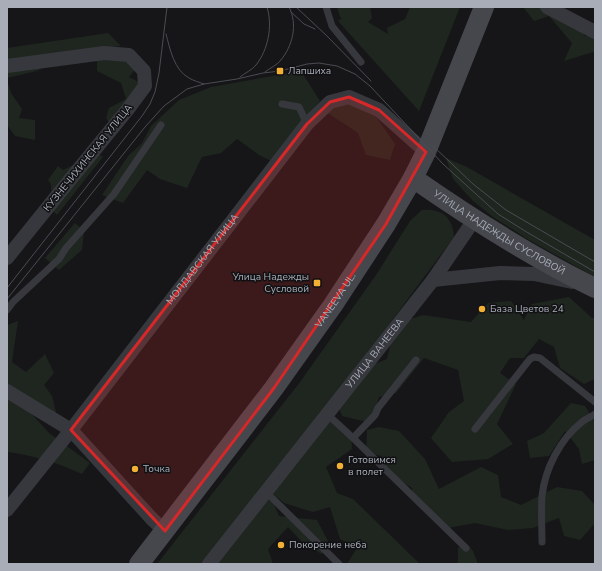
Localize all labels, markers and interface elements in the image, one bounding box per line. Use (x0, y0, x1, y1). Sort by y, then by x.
place label: Лапшиха (288, 64, 331, 78)
marker: Лапшиха (275, 66, 285, 76)
street label: КУЗНЕЧИХИНСКАЯ УЛИЦА (40, 101, 136, 215)
street label: УЛИЦА НАДЕЖДЫ СУСЛОВОЙ (429, 186, 568, 279)
street label: МОЛДАВСКАЯ УЛИЦА (163, 210, 243, 308)
place label: Улица Надежды Сусловой (231, 270, 309, 296)
street label: VANEEVA UL. (311, 270, 359, 332)
marker: Улица Надежды Сусловой (312, 278, 322, 288)
place label: База Цветов 24 (490, 302, 564, 316)
marker: База Цветов 24 (477, 304, 487, 314)
street label: УЛИЦА ВАНЕЕВА (342, 315, 408, 393)
place label: Готовимся в полет (348, 453, 396, 479)
marker: Готовимся в полет (335, 461, 345, 471)
place label: Точка (143, 462, 170, 476)
marker: Точка (130, 464, 140, 474)
place label: Покорение неба (289, 538, 367, 552)
marker: Покорение неба (276, 540, 286, 550)

